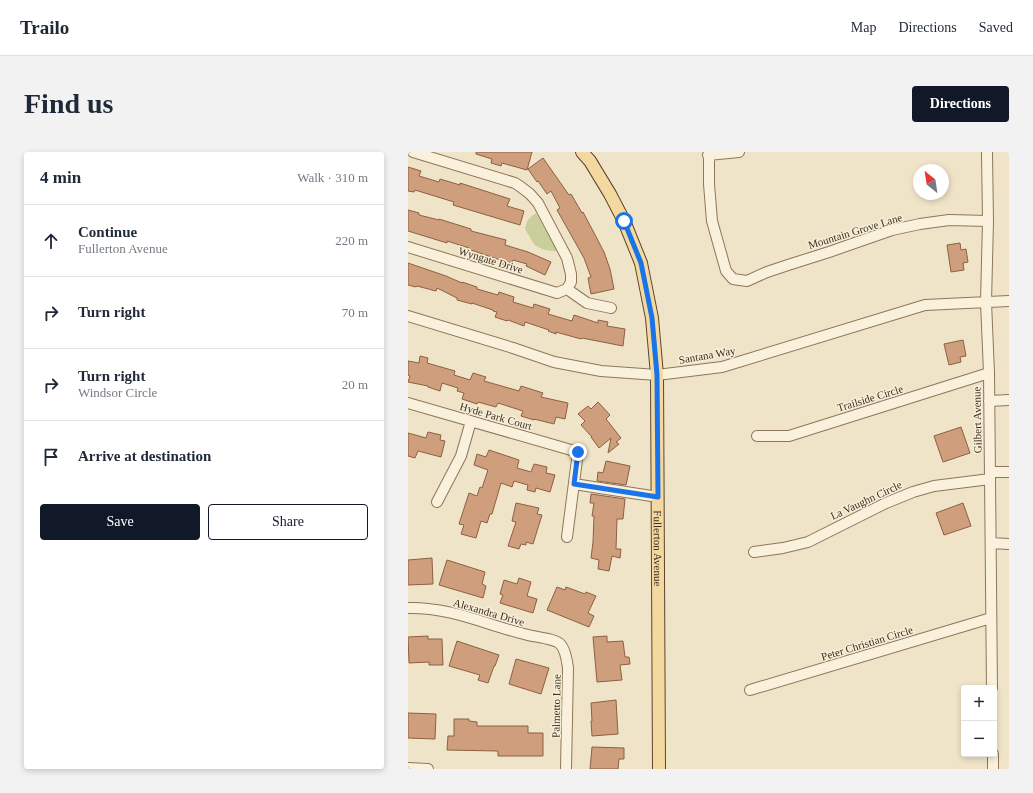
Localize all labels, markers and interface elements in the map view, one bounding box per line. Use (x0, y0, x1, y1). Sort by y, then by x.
text: Trailo (20, 17, 69, 38)
text: Map (851, 20, 876, 35)
text: Directions (898, 20, 957, 35)
text: Saved (979, 20, 1013, 35)
button: Directions (912, 86, 1009, 122)
text: Find us (24, 88, 114, 119)
north arrow (913, 164, 949, 200)
text: 4 min (40, 168, 81, 187)
text: Walk · 310 m (297, 170, 368, 185)
street label: Mountain Grove Lane (807, 211, 904, 251)
route start (615, 212, 633, 230)
text: Continue (78, 224, 137, 240)
icon: ahead (40, 230, 62, 252)
text: 220 m (335, 233, 368, 248)
text: Fullerton Avenue (78, 241, 168, 256)
street label: Wyngate Drive (457, 244, 525, 276)
icon: right (40, 302, 62, 324)
text: Turn right (78, 304, 145, 320)
text: 70 m (342, 305, 368, 320)
street label: Santana Way (678, 344, 737, 366)
text: Turn right (78, 368, 145, 384)
icon: right (40, 374, 62, 396)
text: 20 m (342, 377, 368, 392)
street label: Trailside Circle (836, 382, 905, 414)
text: Windsor Circle (78, 385, 157, 400)
street label: Gilbert Avenue (970, 386, 984, 453)
street label: Hyde Park Court (459, 400, 533, 432)
route end (569, 443, 587, 461)
icon: arrive (40, 446, 62, 468)
text: Arrive at destination (78, 448, 211, 464)
street label: La Vaughn Circle (828, 478, 904, 522)
button: Save (40, 504, 200, 540)
button: Share (208, 504, 368, 540)
street label: Fullerton Avenue (652, 510, 664, 586)
street label: Alexandra Drive (452, 596, 526, 628)
street label: Peter Christian Circle (820, 623, 914, 663)
street label: Palmetto Lane (549, 674, 563, 738)
map controls (961, 685, 997, 757)
button: + (961, 685, 997, 721)
button: − (961, 721, 997, 757)

